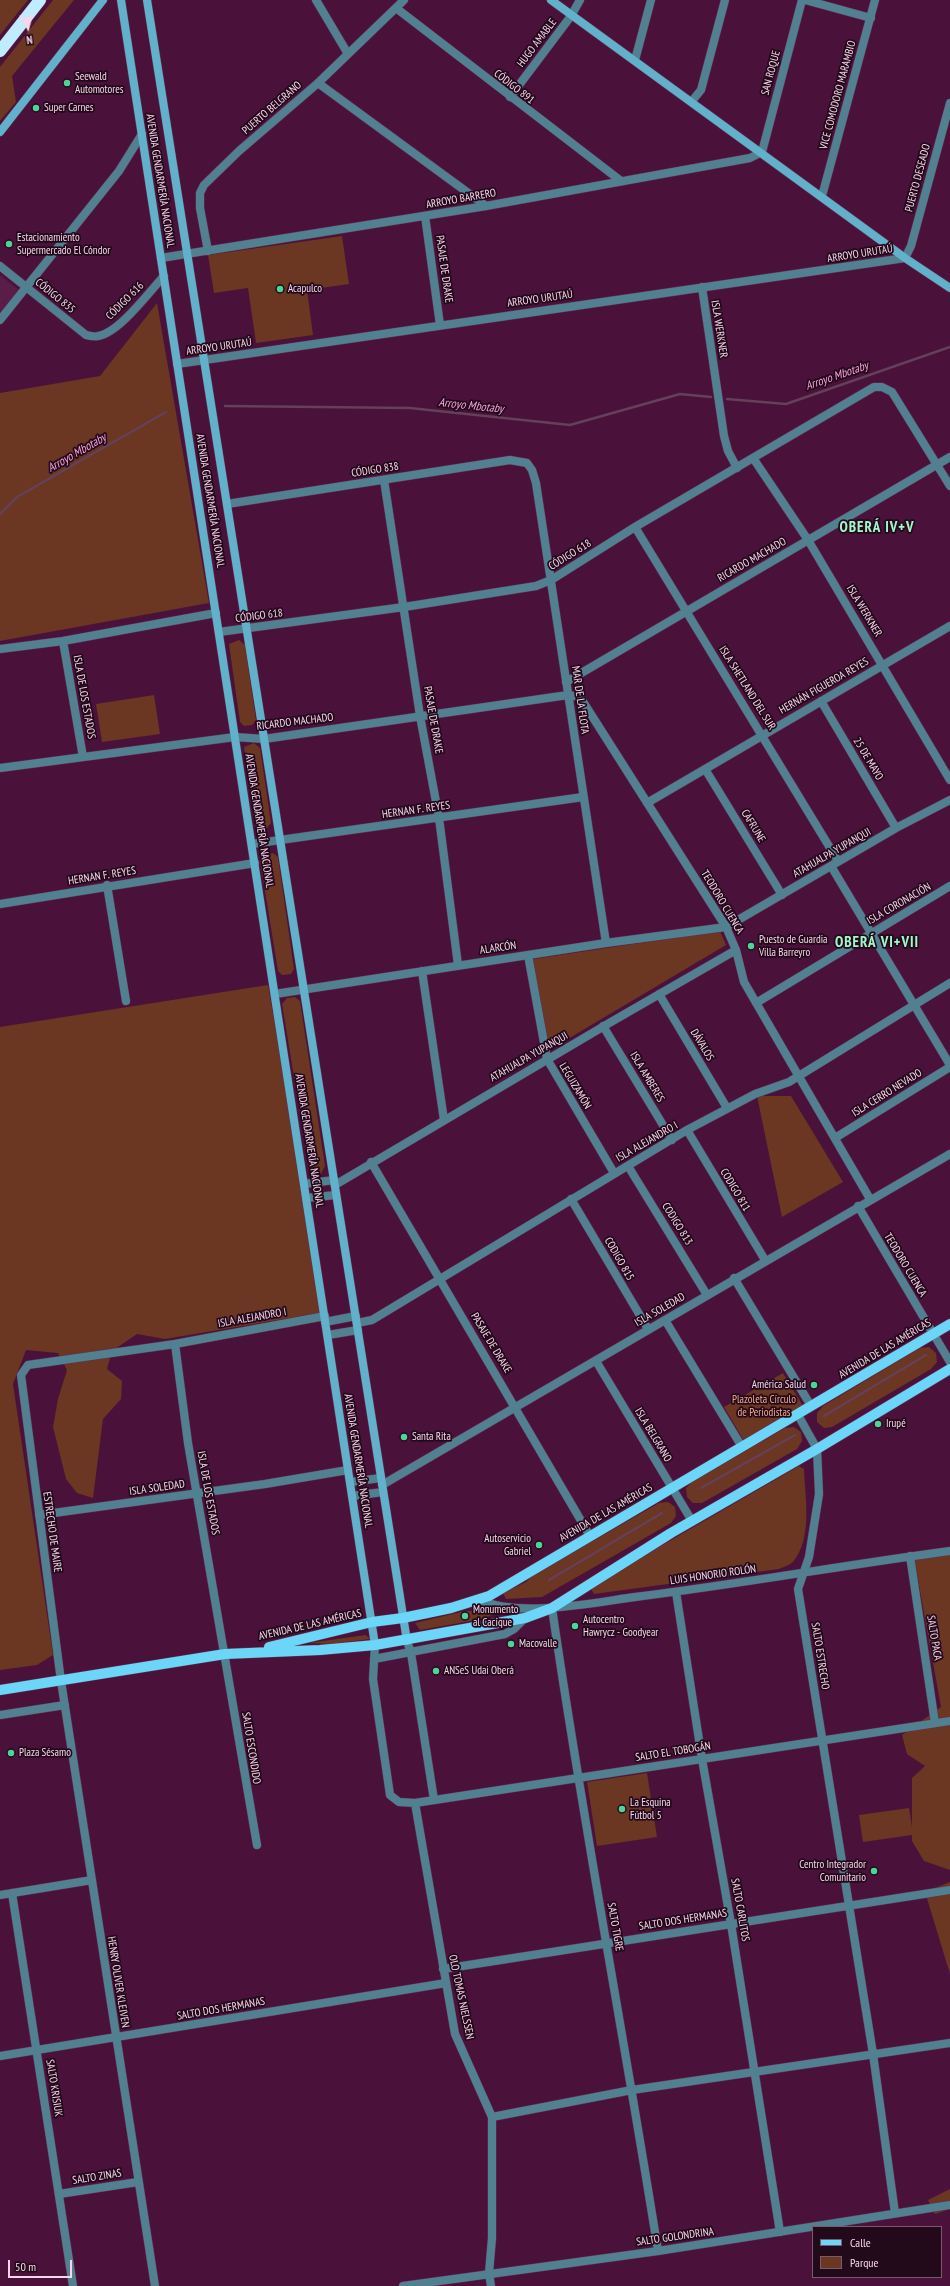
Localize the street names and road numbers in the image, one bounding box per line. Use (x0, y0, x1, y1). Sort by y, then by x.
street label: HUGO AMABLE (514, 16, 560, 70)
street label: VICE COMODORO MARAMBIO (817, 39, 859, 151)
street label: SAN ROQUE (759, 49, 783, 97)
street label: CÓDIGO 891 (491, 67, 537, 107)
street label: PUERTO BELGRANO (240, 79, 304, 137)
street label: AVENIDA GENDARMERÍA NACIONAL (143, 113, 177, 249)
street label: PUERTO DESEADO (903, 142, 933, 214)
street label: ARROYO BARRERO (425, 186, 497, 212)
street label: PASAJE DE DRAKE (433, 234, 455, 304)
street label: ARROYO URUTAÚ (826, 242, 894, 266)
street label: CÓDIGO 835 (32, 276, 78, 316)
street label: CÓDIGO 616 (103, 279, 147, 323)
street label: ARROYO URUTAÚ (506, 288, 574, 310)
street label: ISLA WERKNER (708, 299, 730, 359)
street label: ARROYO URUTAÚ (185, 336, 253, 358)
street label: AVENIDA GENDARMERÍA NACIONAL (193, 433, 227, 569)
street label: CÓDIGO 838 (350, 460, 400, 480)
street label: RICARDO MACHADO (715, 535, 789, 585)
street label: CÓDIGO 618 (546, 537, 594, 573)
street label: ISLA WERKNER (843, 583, 885, 639)
street label: CÓDIGO 618 (234, 607, 284, 625)
street label: ISLA SHETLAND DEL SUR (716, 644, 778, 732)
street label: ISLA DE LOS ESTADOS (70, 654, 98, 740)
street label: HERNÁN FIGUEROA REYES (777, 655, 871, 717)
street label: MAR DE LA FLOTA (569, 665, 591, 735)
street label: PASAJE DE DRAKE (421, 685, 445, 755)
street label: RICARDO MACHADO (256, 711, 334, 733)
street label: 25 DE MAYO (850, 735, 886, 783)
street label: AVENIDA GENDARMERÍA NACIONAL (242, 753, 276, 889)
street label: HERNAN F. REYES (381, 799, 451, 821)
street label: CAFRUNE (738, 807, 768, 845)
street label: ATAHUALPA YUPANQUI (791, 825, 873, 881)
street label: HERNAN F. REYES (67, 864, 137, 888)
street label: TEODORO CUENCA (698, 868, 746, 936)
street label: ISLA CORONACIÓN (865, 880, 933, 928)
street label: ALARCÓN (479, 939, 517, 957)
street label: DÁVALOS (687, 1027, 717, 1063)
street label: ATAHUALPA YUPANQUI (488, 1029, 570, 1085)
street label: ISLA AMBERES (627, 1049, 667, 1105)
street label: LEGUIZAMÓN (556, 1060, 594, 1112)
street label: ISLA CERRO NEVADO (850, 1066, 924, 1120)
street label: AVENIDA GENDARMERÍA NACIONAL (292, 1073, 326, 1209)
street label: ISLA ALEJANDRO I (614, 1119, 680, 1165)
street label: CODIGO 811 (717, 1166, 753, 1214)
street label: CODIGO 813 (659, 1200, 695, 1248)
street label: TEODORO CUENCA (881, 1231, 929, 1299)
street label: CODIGO 815 (601, 1235, 637, 1283)
street label: ISLA SOLEDAD (632, 1290, 688, 1330)
street label: ISLA ALEJANDRO I (217, 1305, 287, 1331)
street label: PASAJE DE DRAKE (468, 1310, 514, 1376)
street label: AVENIDA DE LAS AMÉRICAS (836, 1316, 934, 1382)
street label: AVENIDA GENDARMERÍA NACIONAL (341, 1393, 375, 1529)
street label: ISLA BELGRANO (632, 1406, 674, 1464)
street label: ISLA DE LOS ESTADOS (194, 1450, 222, 1536)
street label: ISLA SOLEDAD (128, 1478, 186, 1498)
street label: AVENIDA DE LAS AMÉRICAS (557, 1481, 655, 1545)
street label: ESTRECHO DE MAIRE (40, 1491, 64, 1573)
street label: LUIS HONORIO ROLÓN (669, 1562, 757, 1588)
street label: AVENIDA DE LAS AMÉRICAS (257, 1607, 363, 1643)
street label: SALTO PACA (924, 1614, 944, 1662)
street label: SALTO ESTRECHO (808, 1622, 832, 1690)
street label: SALTO ESCONDIDO (239, 1711, 263, 1785)
street label: SALTO EL TOBOGÁN (634, 1740, 712, 1764)
street label: SALTO CARLITOS (728, 1877, 752, 1943)
street label: SALTO TIGRE (604, 1902, 626, 1952)
street label: SALTO DOS HERMANAS (638, 1907, 728, 1933)
street label: HENRY OLIVER KLEIVEN (104, 1935, 132, 2029)
street label: OLO TOMAS NIELSSEN (446, 1954, 476, 2040)
street label: SALTO DOS HERMANAS (176, 1995, 266, 2023)
street label: SALTO KRISIUK (43, 2058, 65, 2118)
street label: SALTO ZINAS (72, 2167, 122, 2187)
street label: SALTO GOLONDRINA (635, 2225, 715, 2249)

